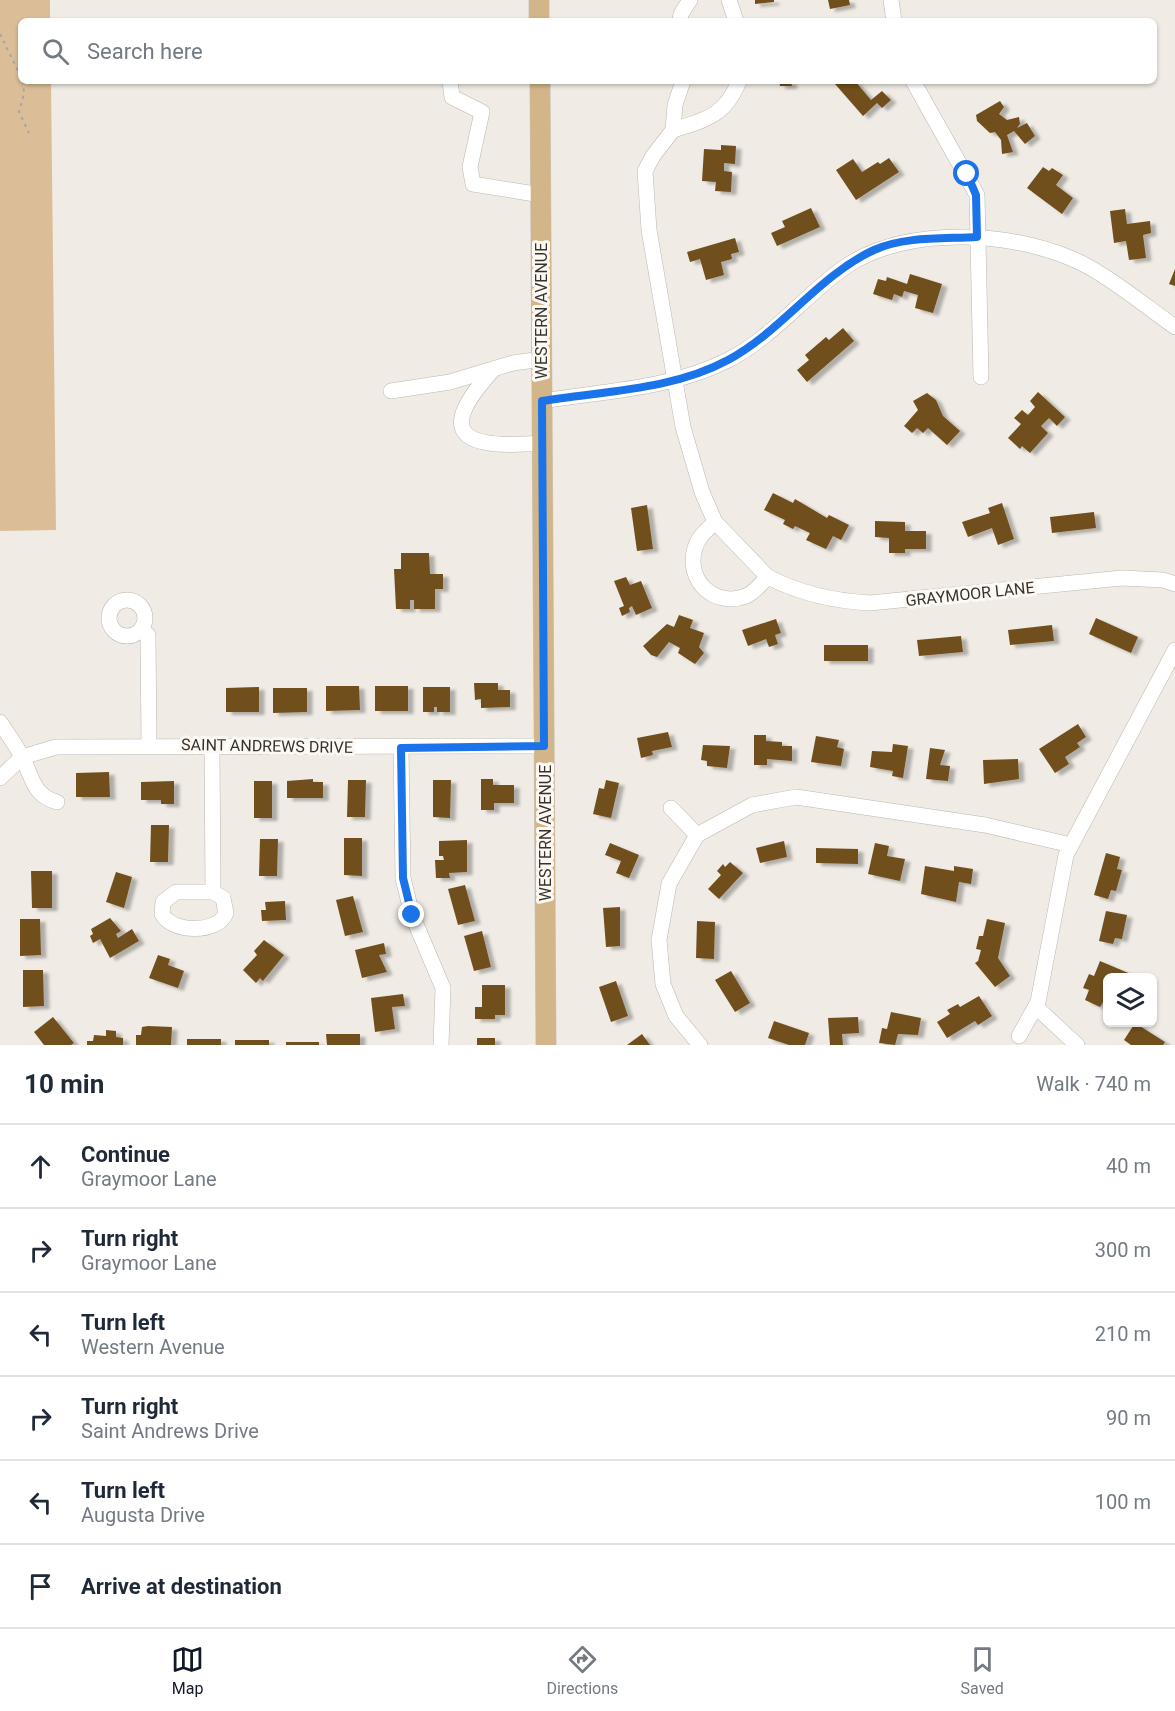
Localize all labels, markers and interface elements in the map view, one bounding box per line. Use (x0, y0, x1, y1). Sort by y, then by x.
search box (18, 18, 1157, 84)
icon: search (39, 35, 72, 68)
text: Search here (87, 39, 203, 64)
route start (953, 160, 979, 186)
street label: WESTERN AVENUE (532, 243, 551, 379)
street label: GRAYMOOR LANE (905, 578, 1035, 610)
street label: SAINT ANDREWS DRIVE (181, 735, 353, 757)
street label: WESTERN AVENUE (536, 765, 555, 901)
route end (398, 901, 424, 927)
map controls (1103, 973, 1157, 1027)
button: layers (1103, 973, 1157, 1027)
text: 10 min (24, 1069, 104, 1099)
text: Walk · 740 m (1036, 1072, 1151, 1096)
text: Continue (81, 1142, 170, 1167)
icon: ahead (24, 1150, 57, 1183)
text: 40 m (1106, 1154, 1151, 1178)
text: Graymoor Lane (81, 1167, 217, 1191)
text: Turn right (81, 1226, 178, 1251)
icon: right (24, 1234, 57, 1267)
text: 300 m (1095, 1238, 1151, 1262)
text: Graymoor Lane (81, 1251, 217, 1275)
text: Turn left (81, 1310, 165, 1335)
icon: left (24, 1318, 57, 1351)
text: 210 m (1095, 1322, 1151, 1346)
text: Western Avenue (81, 1335, 225, 1359)
text: Turn right (81, 1394, 178, 1419)
icon: right (24, 1402, 57, 1435)
text: 90 m (1106, 1406, 1151, 1430)
text: Saint Andrews Drive (81, 1419, 259, 1443)
text: Turn left (81, 1478, 165, 1503)
icon: left (24, 1486, 57, 1519)
text: 100 m (1095, 1490, 1151, 1514)
text: Augusta Drive (81, 1503, 205, 1527)
icon: arrive (24, 1570, 57, 1603)
text: Arrive at destination (81, 1574, 282, 1599)
tab: Map (171, 1643, 204, 1698)
tab: Directions (546, 1643, 618, 1698)
tab: Saved (961, 1643, 1004, 1698)

